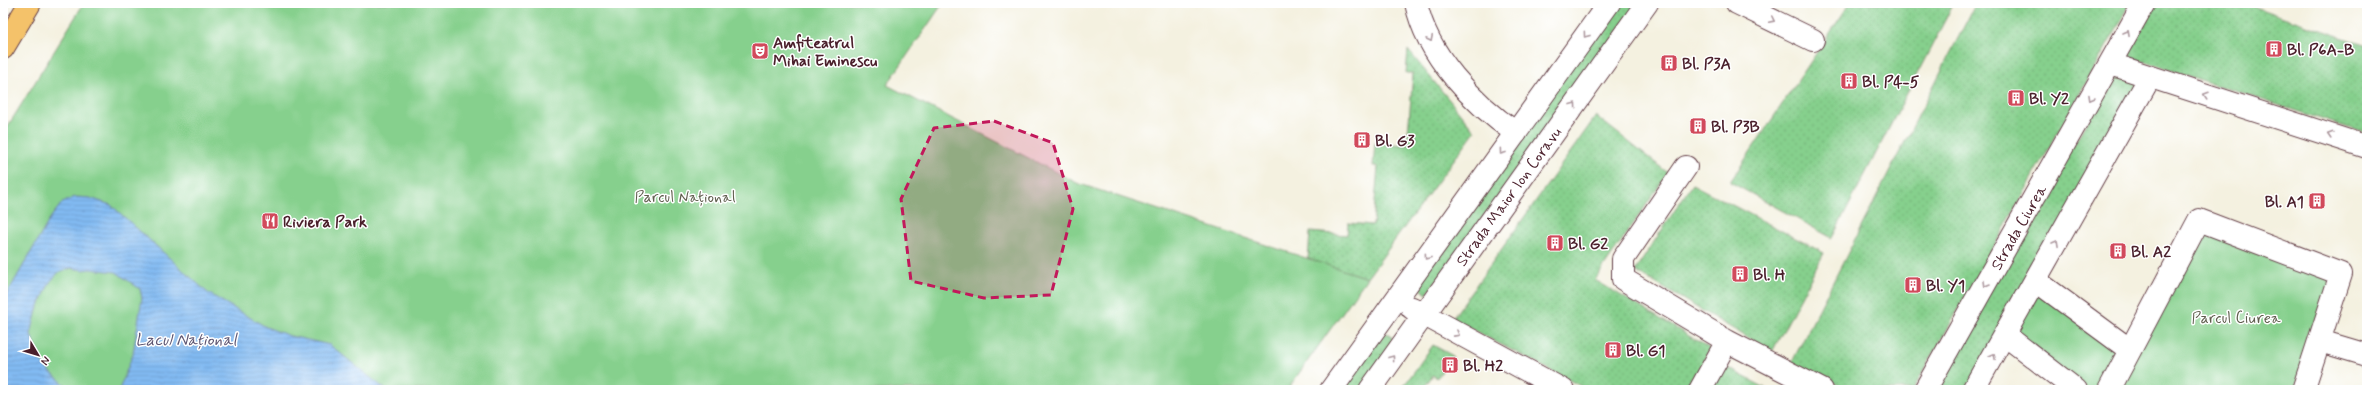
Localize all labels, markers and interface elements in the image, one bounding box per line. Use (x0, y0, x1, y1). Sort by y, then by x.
one-way arrow (1768, 15, 1775, 23)
one-way arrow (1584, 30, 1591, 37)
one-way arrow (2123, 30, 2130, 38)
place label: Amfiteatrul Mihai Eminescu (773, 33, 878, 72)
one-way arrow (1425, 35, 1433, 42)
building icon: Bl. P6A-B (2264, 39, 2284, 59)
place label: Bl. P6A-B (2287, 40, 2354, 61)
theatre icon: Amfiteatrul Mihai Eminescu (750, 41, 770, 61)
building icon: Bl. P3A (1659, 53, 1679, 73)
place label: Bl. P3A (1682, 54, 1731, 75)
building icon: Bl. P4-5 (1839, 71, 1859, 91)
place label: Bl. P4-5 (1862, 72, 1920, 93)
building icon: Bl. Y2 (2006, 88, 2026, 108)
place label: Bl. Y2 (2029, 89, 2069, 110)
one-way arrow (2203, 91, 2210, 100)
one-way arrow (2089, 94, 2096, 101)
one-way arrow (1569, 102, 1576, 109)
building icon: Bl. P3B (1688, 116, 1708, 136)
place label: Bl. P3B (1711, 117, 1760, 138)
street label: Strada Maior Ion Coravu (1452, 123, 1567, 271)
building icon: Bl. G3 (1352, 130, 1372, 150)
place label: Bl. G3 (1375, 131, 1415, 152)
one-way arrow (2326, 131, 2333, 140)
one-way arrow (1500, 147, 1507, 154)
street label: Strada Ciurea (1986, 181, 2052, 274)
park label: Parcul Național (634, 187, 736, 208)
building icon: Bl. A1 (2307, 191, 2327, 211)
place label: Bl. A1 (2265, 192, 2304, 213)
restaurant icon: Riviera Park (260, 211, 280, 231)
place label: Riviera Park (283, 212, 367, 233)
building icon: Bl. G2 (1545, 233, 1565, 253)
place label: Bl. G2 (1568, 234, 1608, 255)
one-way arrow (2052, 240, 2059, 247)
building icon: Bl. A2 (2108, 241, 2128, 261)
place label: Bl. A2 (2131, 242, 2171, 263)
one-way arrow (1424, 253, 1431, 260)
building icon: Bl. H (1730, 264, 1750, 284)
place label: Bl. H (1753, 265, 1786, 286)
building icon: Bl. Y1 (1903, 275, 1923, 295)
place label: Bl. Y1 (1926, 276, 1965, 297)
one-way arrow (1983, 280, 1990, 287)
park label: Parcul Ciurea (2191, 308, 2281, 329)
water label: Lacul Național (135, 329, 238, 351)
one-way arrow (1453, 329, 1461, 337)
north arrow (18, 335, 58, 375)
building icon: Bl. G1 (1603, 340, 1623, 360)
place label: Bl. G1 (1626, 341, 1665, 362)
text: N (37, 353, 53, 368)
one-way arrow (1988, 353, 1995, 360)
building icon: Bl. H2 (1440, 355, 1460, 375)
one-way arrow (1387, 356, 1394, 363)
place label: Bl. H2 (1463, 356, 1503, 377)

